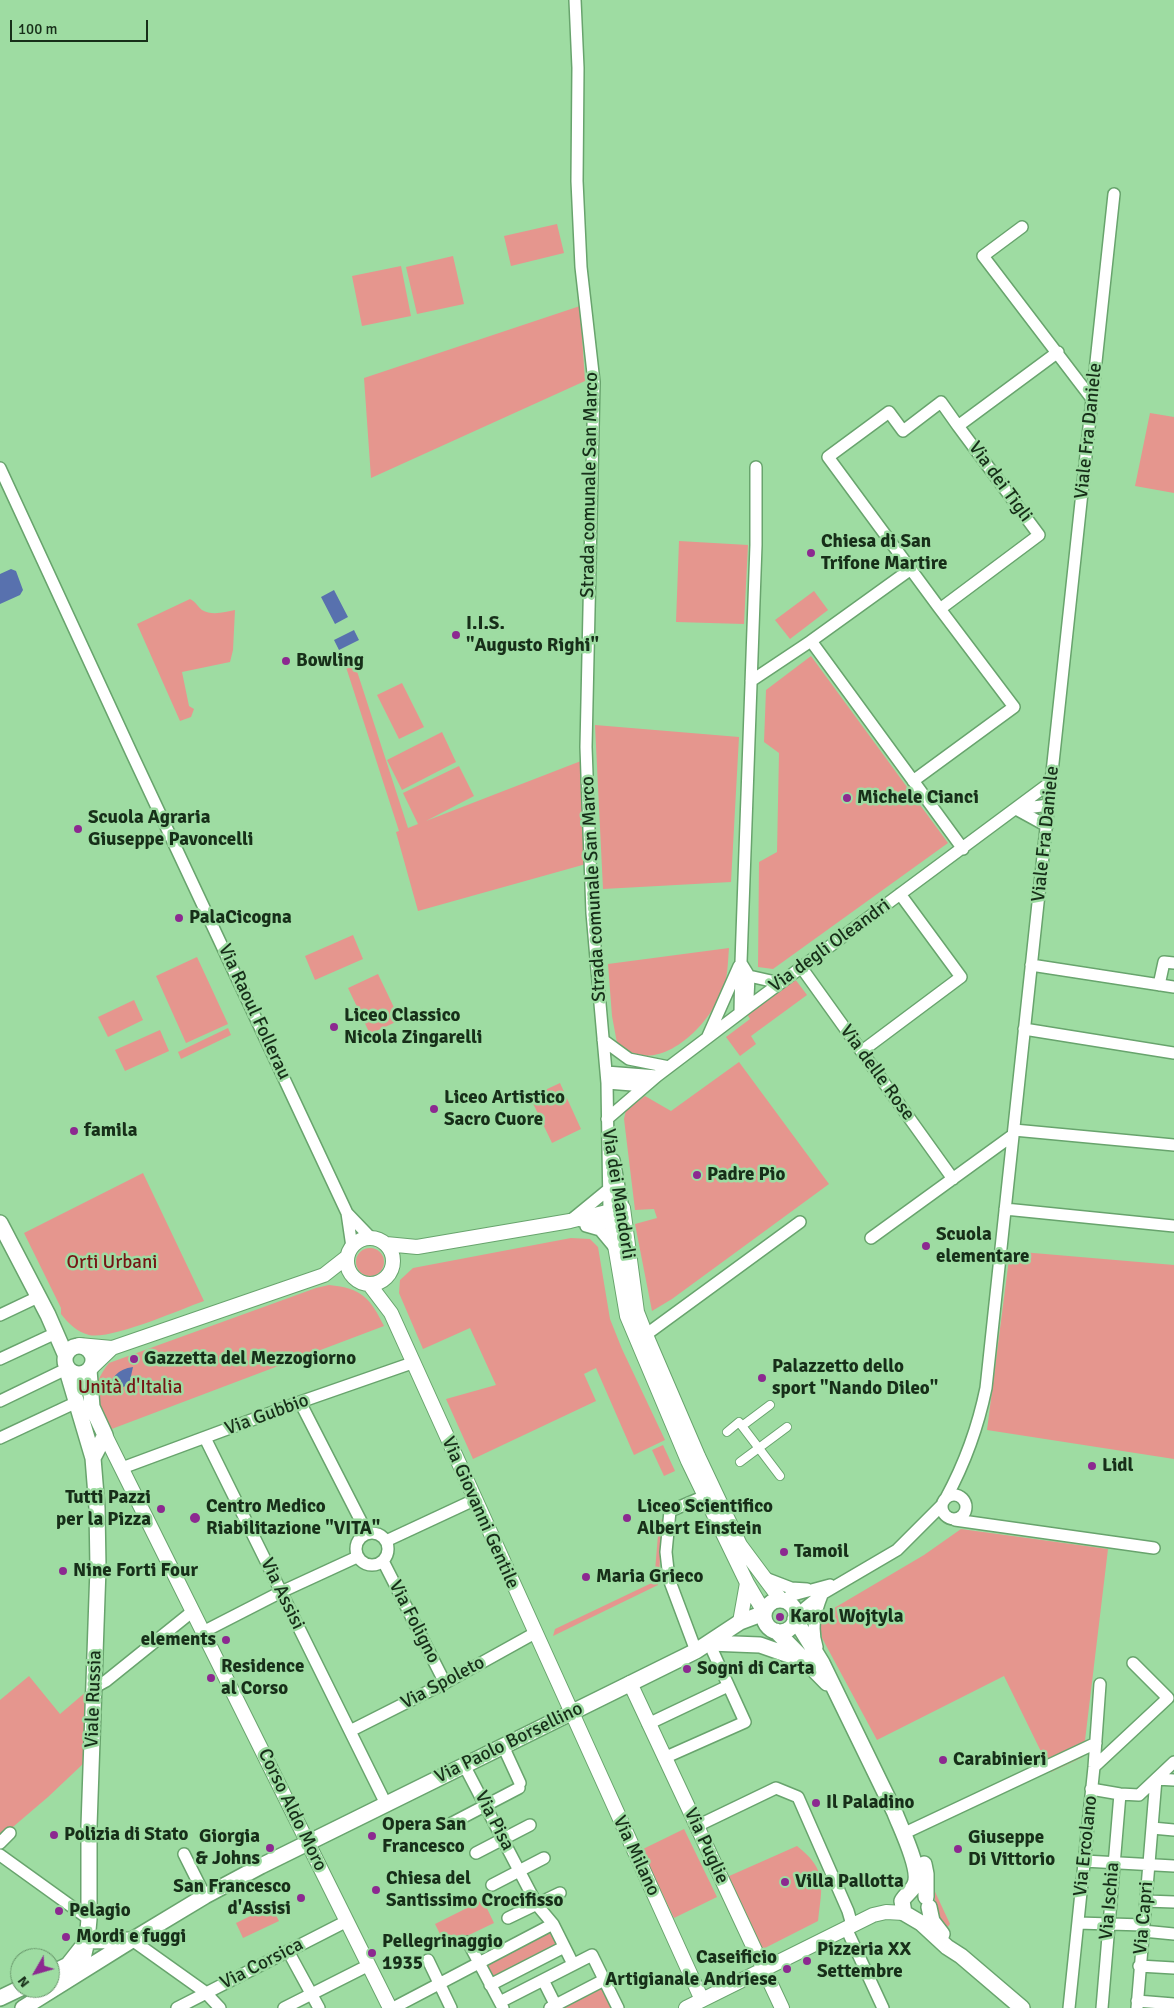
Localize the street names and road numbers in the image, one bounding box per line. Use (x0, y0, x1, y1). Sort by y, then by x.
street label: Viale Fra Daniele (1071, 362, 1107, 500)
street label: Strada comunale San Marco (577, 372, 603, 598)
street label: Via dei Tigli (963, 437, 1037, 527)
street label: Viale Fra Daniele (1028, 765, 1064, 903)
street label: Strada comunale San Marco (577, 776, 611, 1002)
street label: Via degli Oleandri (765, 894, 895, 998)
street label: Via Raoul Follerau (213, 941, 295, 1083)
street label: Via delle Rose (835, 1021, 919, 1125)
street label: Via dei Mandorli (596, 1127, 640, 1261)
street label: Via Gubbio (222, 1389, 312, 1441)
street label: Via Giovanni Gentile (436, 1433, 524, 1593)
street label: Via Assisi (255, 1554, 309, 1634)
street label: Via Foligno (383, 1577, 445, 1667)
street label: Viale Russia (81, 1650, 107, 1748)
street label: Via Spoleto (397, 1651, 489, 1715)
street label: Via Paolo Borsellino (431, 1697, 587, 1789)
street label: Corso Aldo Moro (253, 1745, 331, 1875)
street label: Via Pisa (469, 1787, 519, 1855)
street label: Via Ercolano (1069, 1794, 1103, 1898)
street label: Via Puglie (679, 1804, 733, 1888)
street label: Via Milano (608, 1812, 664, 1900)
street label: Via Ischia (1095, 1861, 1125, 1941)
street label: Via Capri (1129, 1880, 1159, 1956)
street label: Via Corsica (217, 1933, 307, 1995)

